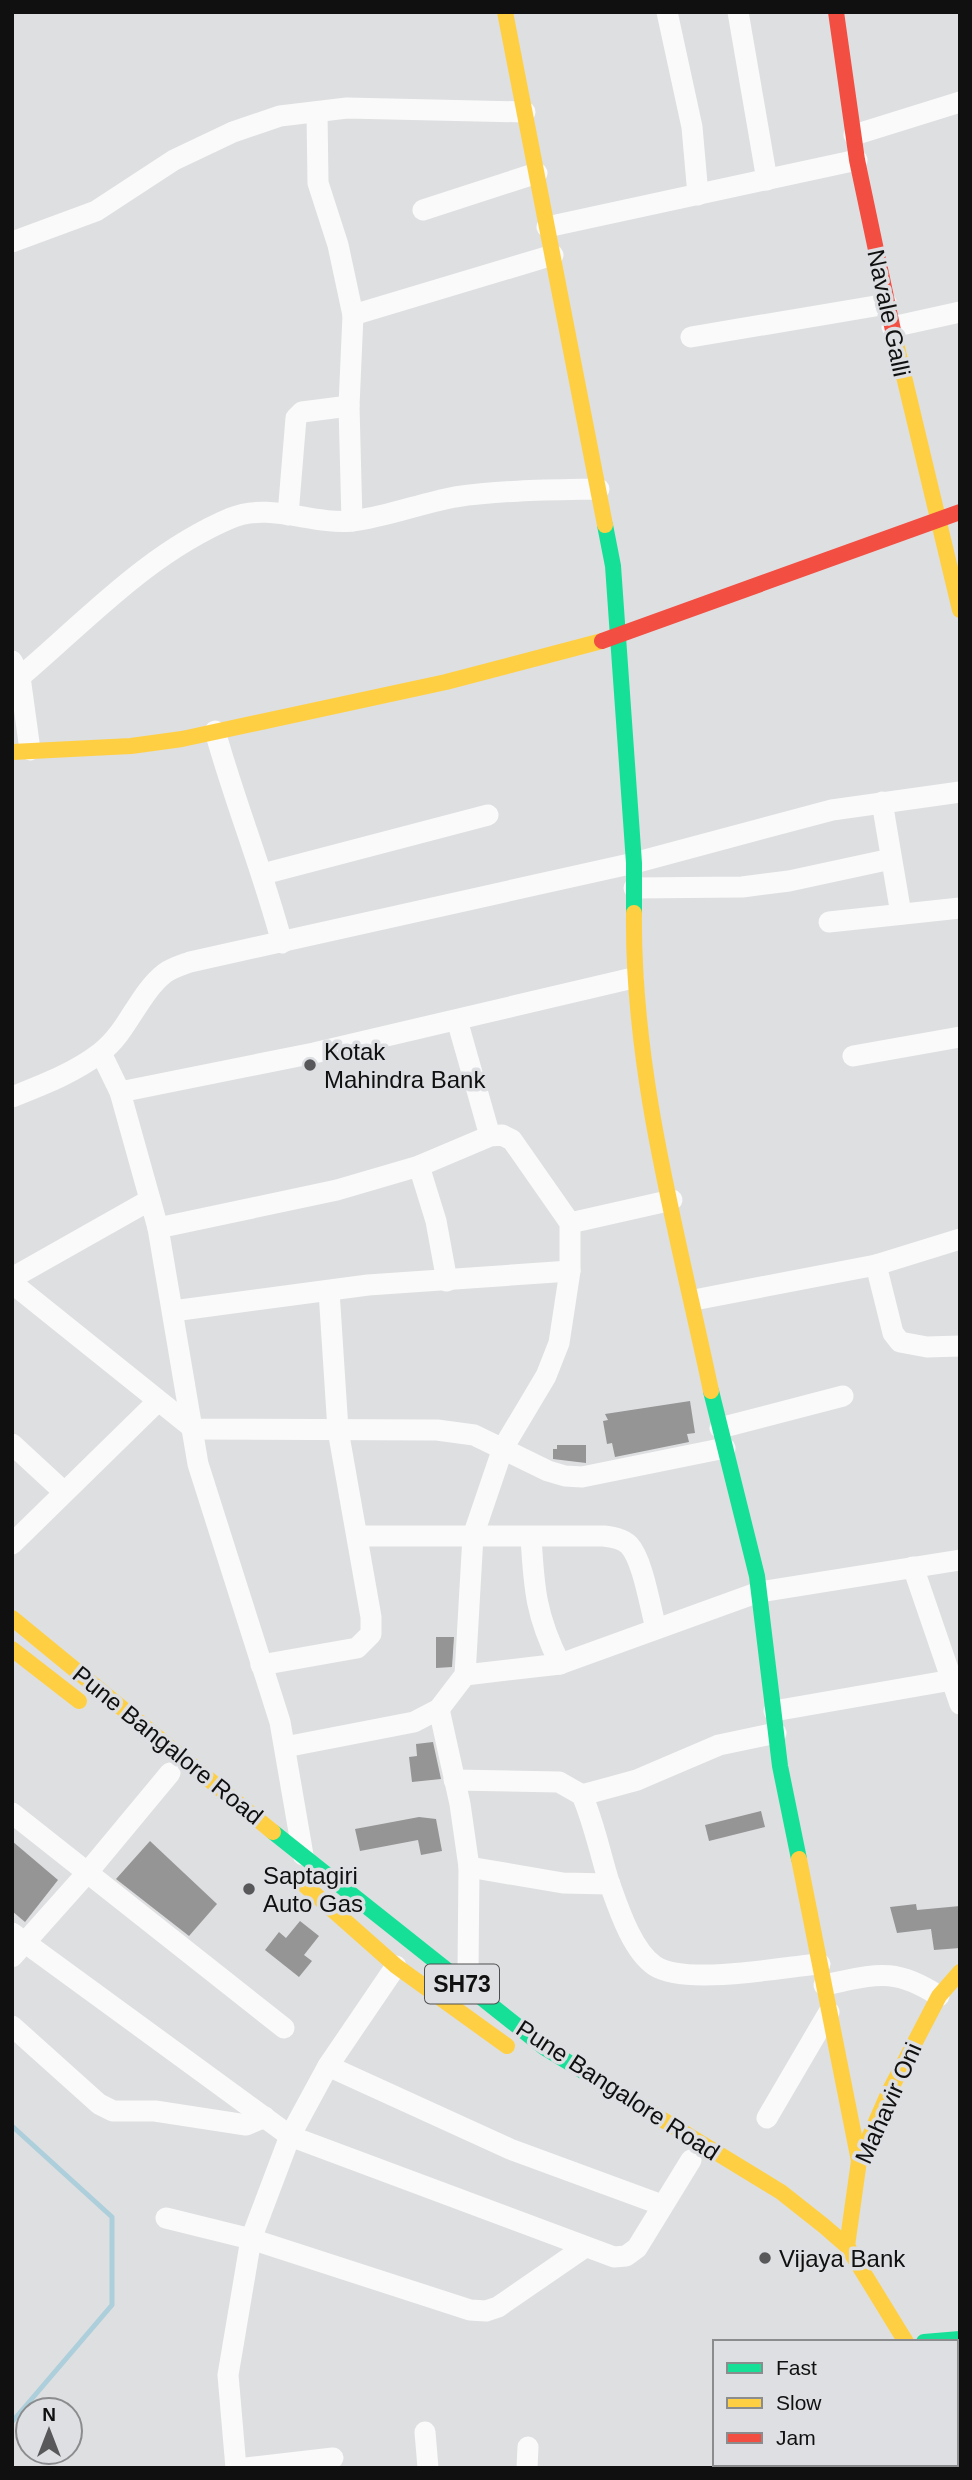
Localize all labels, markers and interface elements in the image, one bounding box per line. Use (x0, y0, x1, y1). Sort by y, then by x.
street label: Navale Galli (862, 247, 916, 379)
place label: Kotak Mahindra Bank (324, 1038, 486, 1093)
marker: Kotak Mahindra Bank (302, 1057, 318, 1073)
street label: Pune Bangalore Road (68, 1660, 268, 1830)
place label: Saptagiri Auto Gas (263, 1862, 363, 1917)
marker: Saptagiri Auto Gas (241, 1881, 257, 1897)
road number: SH73 (425, 1965, 499, 2004)
street label: Pune Bangalore Road (512, 2014, 724, 2166)
street label: Mahavir Oni (849, 2038, 927, 2168)
place label: Vijaya Bank (779, 2245, 906, 2272)
marker: Vijaya Bank (757, 2250, 773, 2266)
legend (713, 2340, 958, 2466)
text: Fast (776, 2356, 817, 2379)
text: Slow (776, 2391, 822, 2414)
north arrow (14, 2396, 84, 2466)
text: N (42, 2404, 56, 2425)
text: Jam (776, 2426, 816, 2449)

